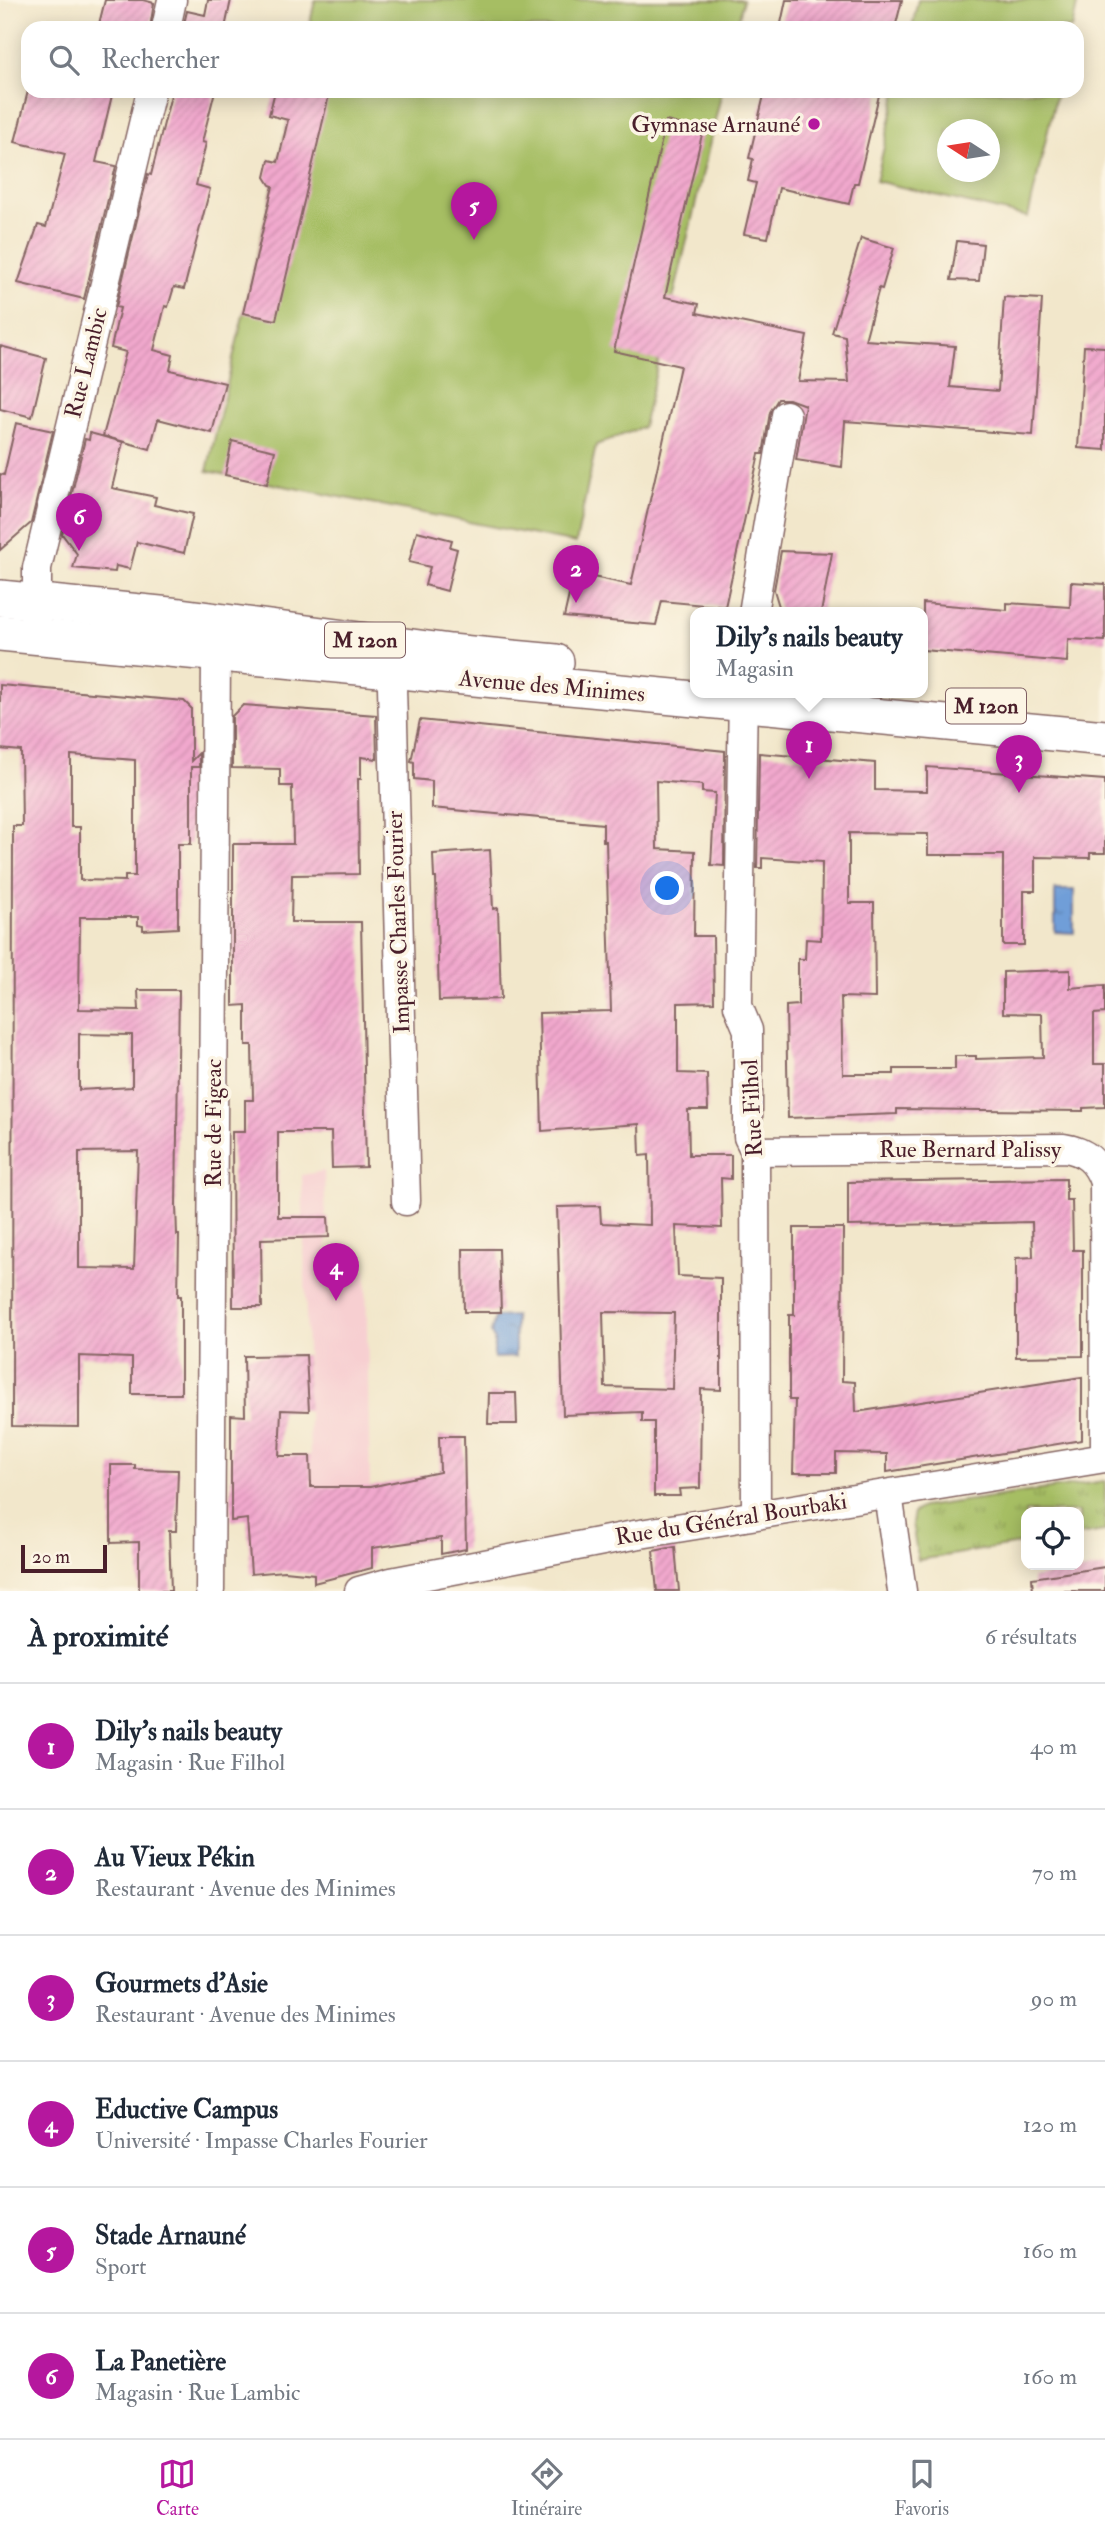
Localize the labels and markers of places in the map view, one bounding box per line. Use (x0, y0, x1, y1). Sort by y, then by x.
place label: Gymnase Arnauné (631, 110, 800, 139)
marker: Gymnase Arnauné (806, 116, 822, 132)
pin: 5 (451, 182, 497, 240)
pin: 6 (56, 493, 102, 551)
pin: 2 (553, 545, 599, 603)
pin: 1 (786, 721, 832, 779)
pin: 3 (996, 735, 1042, 793)
pin: 4 (313, 1243, 359, 1301)

